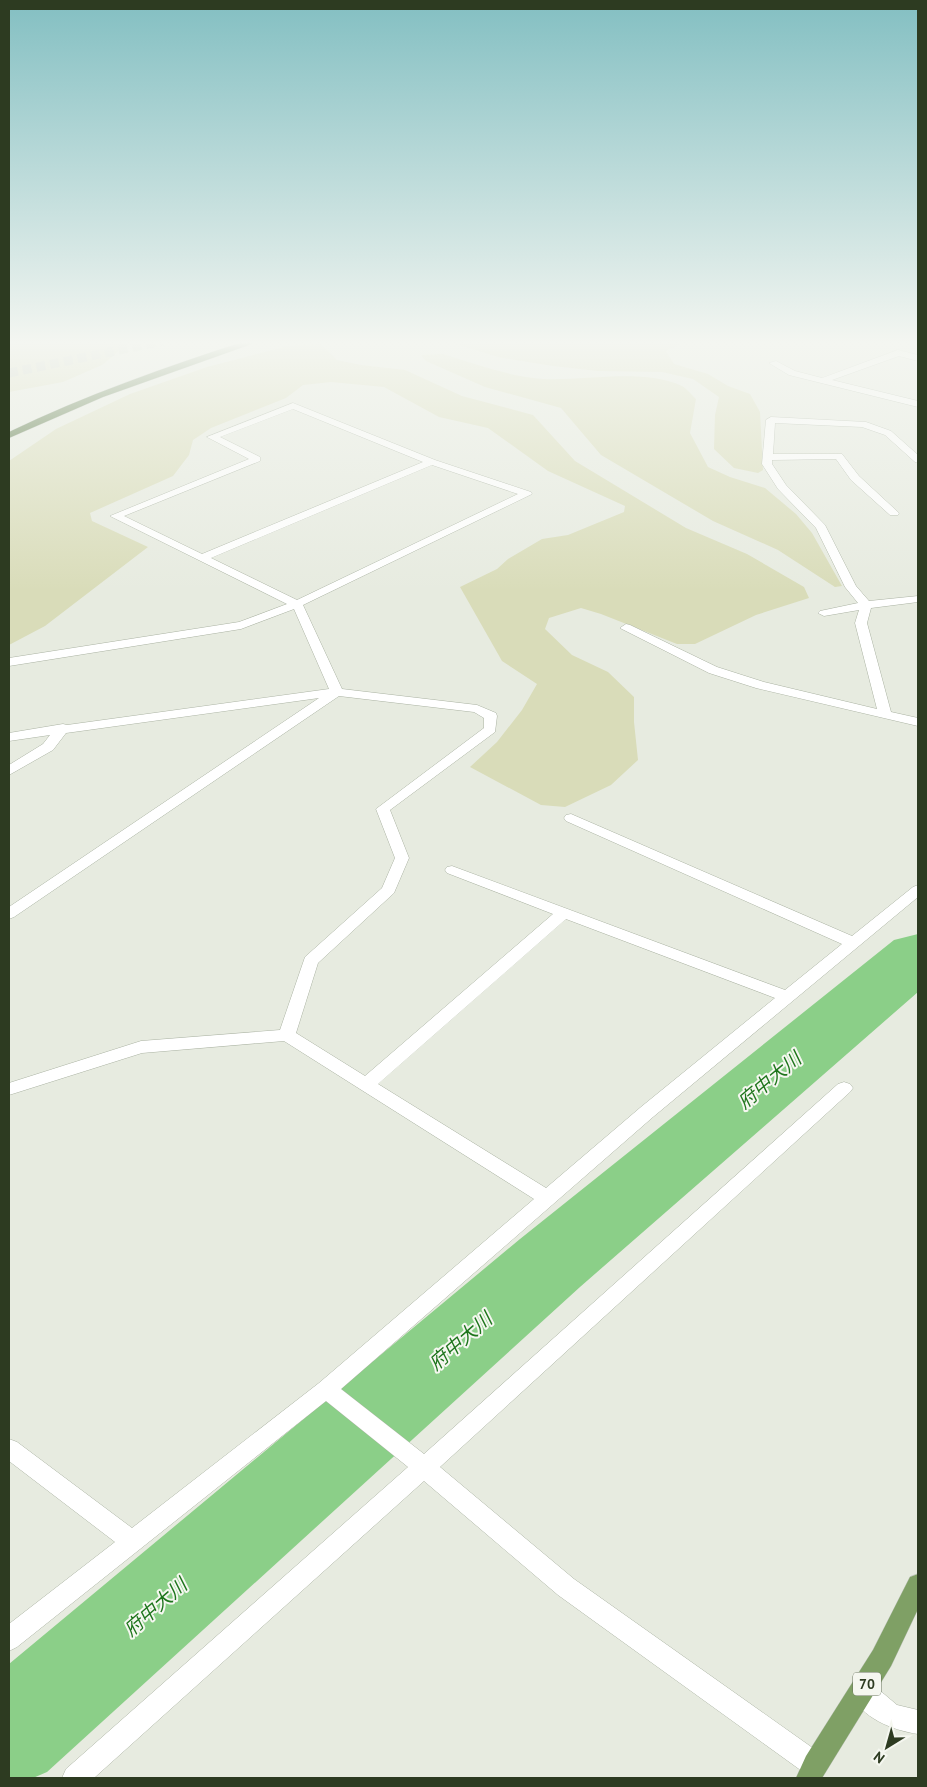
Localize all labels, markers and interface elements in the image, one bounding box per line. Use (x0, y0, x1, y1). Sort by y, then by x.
water label: 府中大川 (732, 1045, 807, 1114)
water label: 府中大川 (423, 1306, 498, 1375)
water label: 府中大川 (118, 1572, 193, 1641)
road number: 70 (853, 1672, 881, 1696)
north arrow (862, 1722, 912, 1772)
text: N (870, 1747, 888, 1767)

